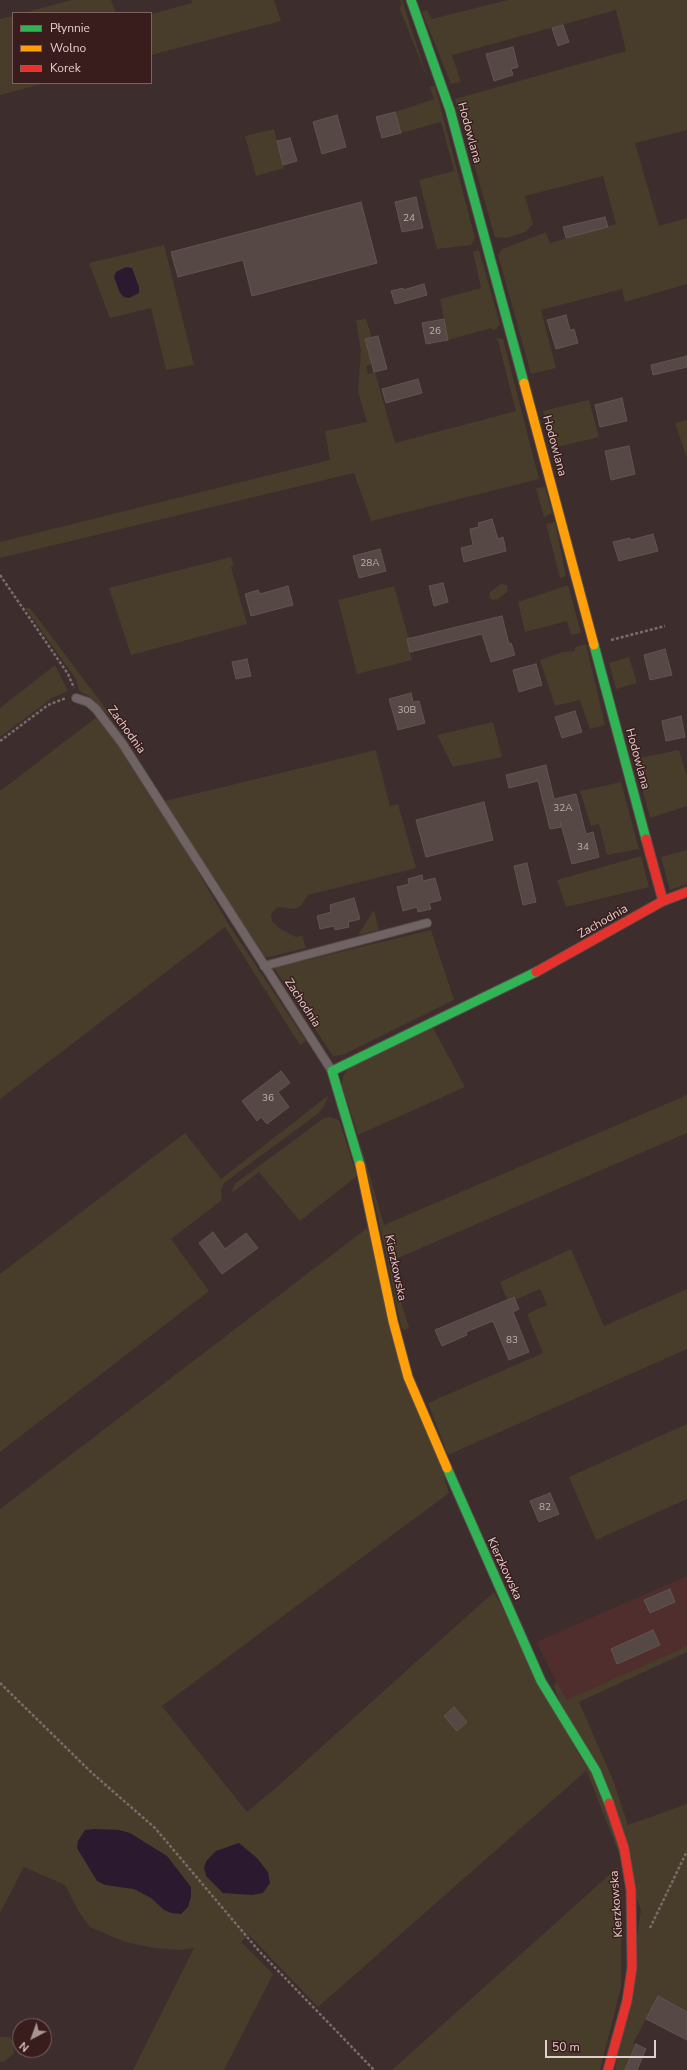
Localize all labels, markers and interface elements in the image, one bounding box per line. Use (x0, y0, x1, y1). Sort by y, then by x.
legend (12, 12, 152, 84)
text: Płynnie (50, 20, 90, 36)
text: Wolno (50, 40, 86, 56)
text: Korek (50, 60, 81, 76)
street label: Hodowlana (454, 101, 484, 165)
house number: 24 (403, 213, 415, 225)
house number: 26 (429, 326, 441, 338)
street label: Hodowlana (539, 414, 569, 478)
house number: 28A (360, 558, 380, 570)
street label: Zachodnia (104, 703, 148, 757)
house number: 30B (398, 705, 416, 717)
street label: Hodowlana (622, 727, 652, 791)
house number: 32A (553, 803, 573, 815)
house number: 34 (577, 842, 589, 854)
street label: Zachodnia (575, 902, 631, 942)
street label: Zachodnia (281, 976, 323, 1030)
house number: 36 (262, 1093, 274, 1105)
street label: Kierzkowska (381, 1234, 409, 1302)
house number: 83 (506, 1335, 518, 1347)
house number: 82 (539, 1502, 551, 1514)
street label: Kierzkowska (483, 1536, 525, 1602)
street label: Kierzkowska (607, 1870, 627, 1938)
north arrow (12, 2018, 52, 2058)
scale bar (547, 2032, 658, 2058)
text: N (16, 2038, 32, 2055)
text: 50 m (552, 2039, 580, 2055)

